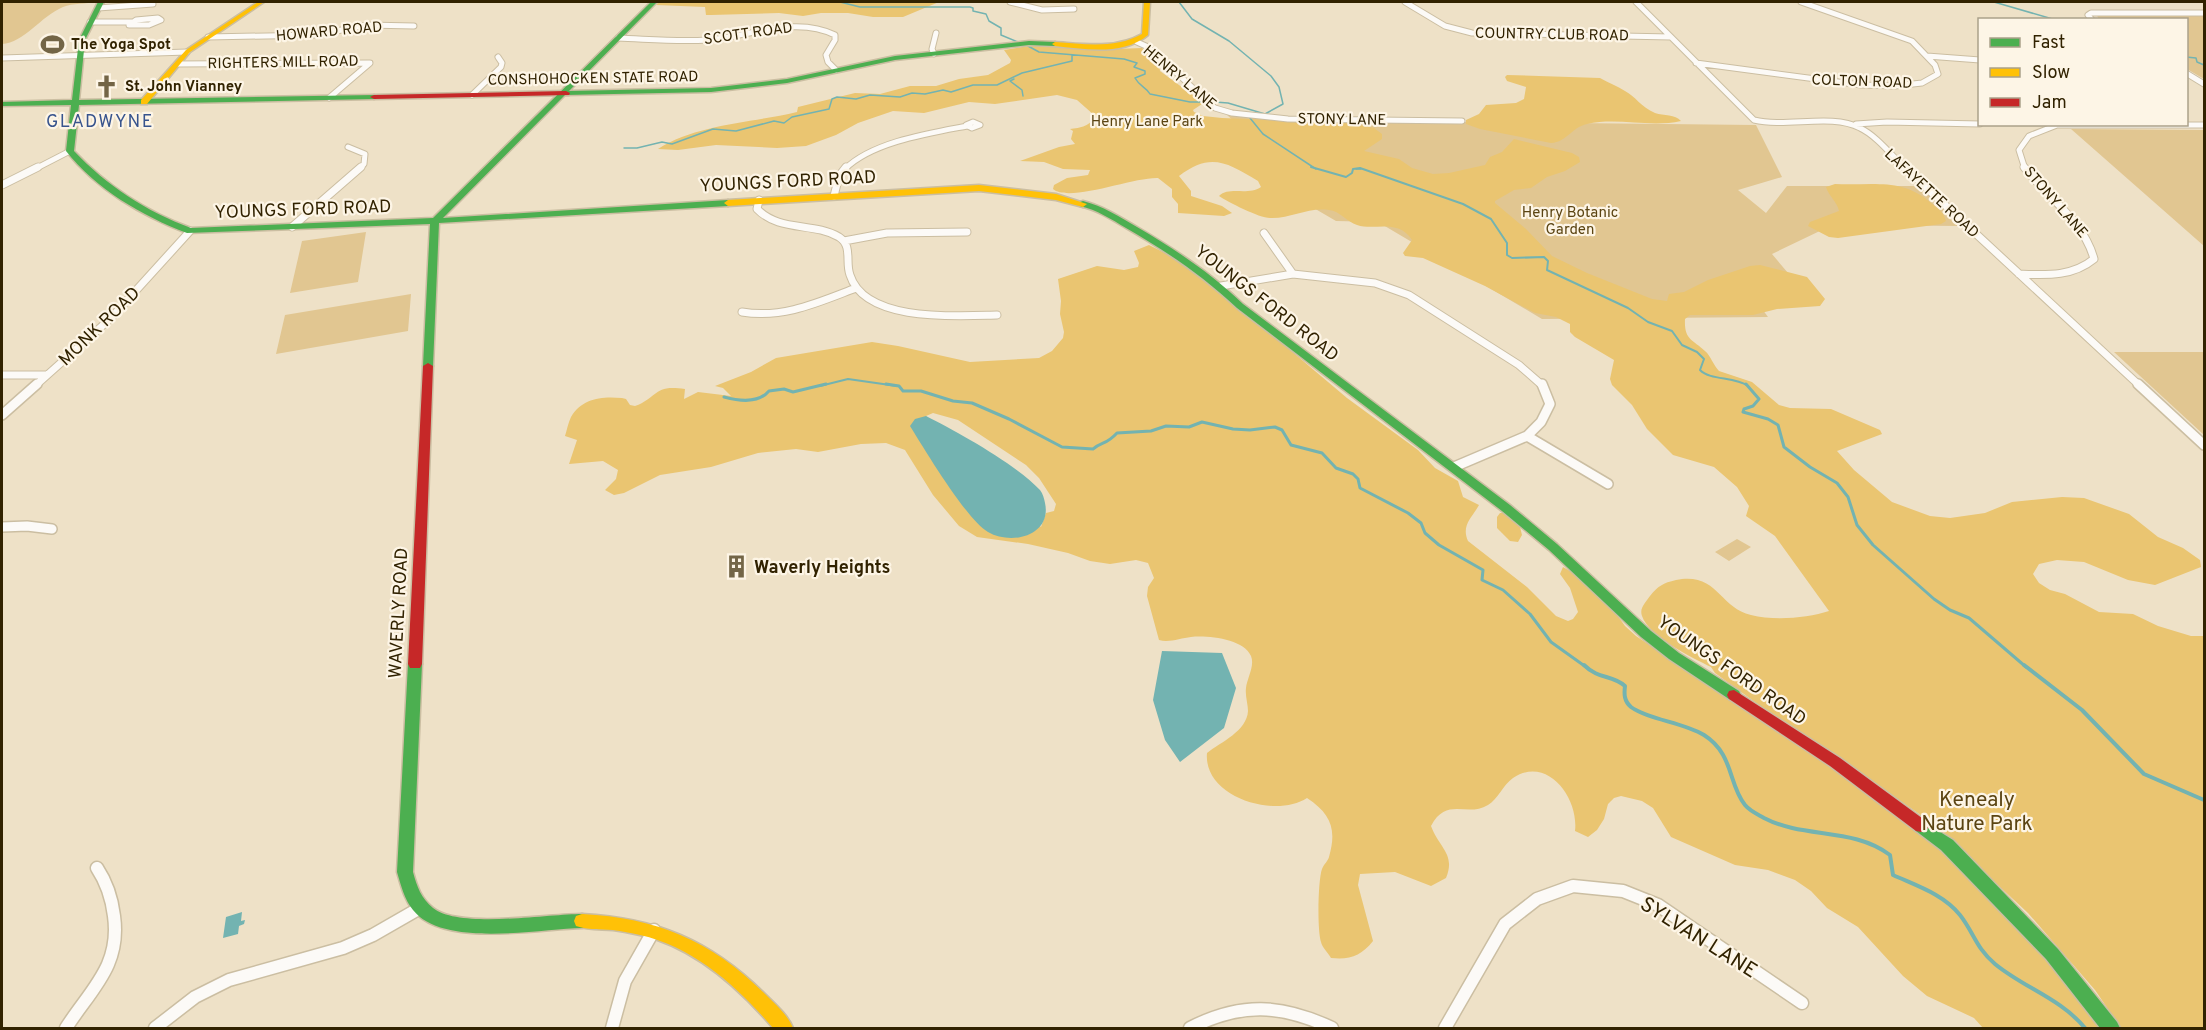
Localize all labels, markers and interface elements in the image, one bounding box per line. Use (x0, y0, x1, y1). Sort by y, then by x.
street label: HOWARD ROAD (275, 18, 383, 47)
legend (1978, 18, 2188, 126)
street label: SCOTT ROAD (703, 19, 794, 50)
street label: COUNTRY CLUB ROAD (1475, 25, 1629, 46)
sports icon: The Yoga Spot (40, 31, 66, 57)
text: Fast (2032, 32, 2065, 55)
place label: The Yoga Spot (71, 36, 171, 55)
street label: HENRY LANE (1138, 42, 1220, 114)
street label: RIGHTERS MILL ROAD (207, 53, 359, 74)
text: Slow (2032, 62, 2070, 85)
street label: CONSHOHOCKEN STATE ROAD (487, 68, 699, 91)
street label: COLTON ROAD (1811, 71, 1913, 94)
church icon: St. John Vianney (94, 73, 120, 99)
place label: St. John Vianney (125, 78, 243, 97)
text: Jam (2032, 92, 2067, 115)
street label: STONY LANE (1298, 110, 1386, 131)
district label: GLADWYNE (46, 111, 154, 134)
park label: Henry Lane Park (1091, 113, 1203, 132)
street label: LAFAYETTE ROAD (1880, 145, 1982, 243)
street label: STONY LANE (2019, 163, 2091, 243)
street label: YOUNGS FORD ROAD (699, 166, 877, 199)
street label: YOUNGS FORD ROAD (214, 196, 392, 225)
park label: Henry Botanic Garden (1522, 204, 1618, 240)
street label: YOUNGS FORD ROAD (1189, 241, 1343, 368)
street label: MONK ROAD (54, 282, 146, 372)
street label: WAVERLY ROAD (385, 547, 414, 679)
building icon: Waverly Heights (723, 554, 749, 580)
place label: Waverly Heights (754, 557, 890, 580)
street label: YOUNGS FORD ROAD (1652, 611, 1810, 731)
park label: Kenealy Nature Park (1921, 787, 2033, 838)
street label: SYLVAN LANE (1634, 891, 1762, 985)

